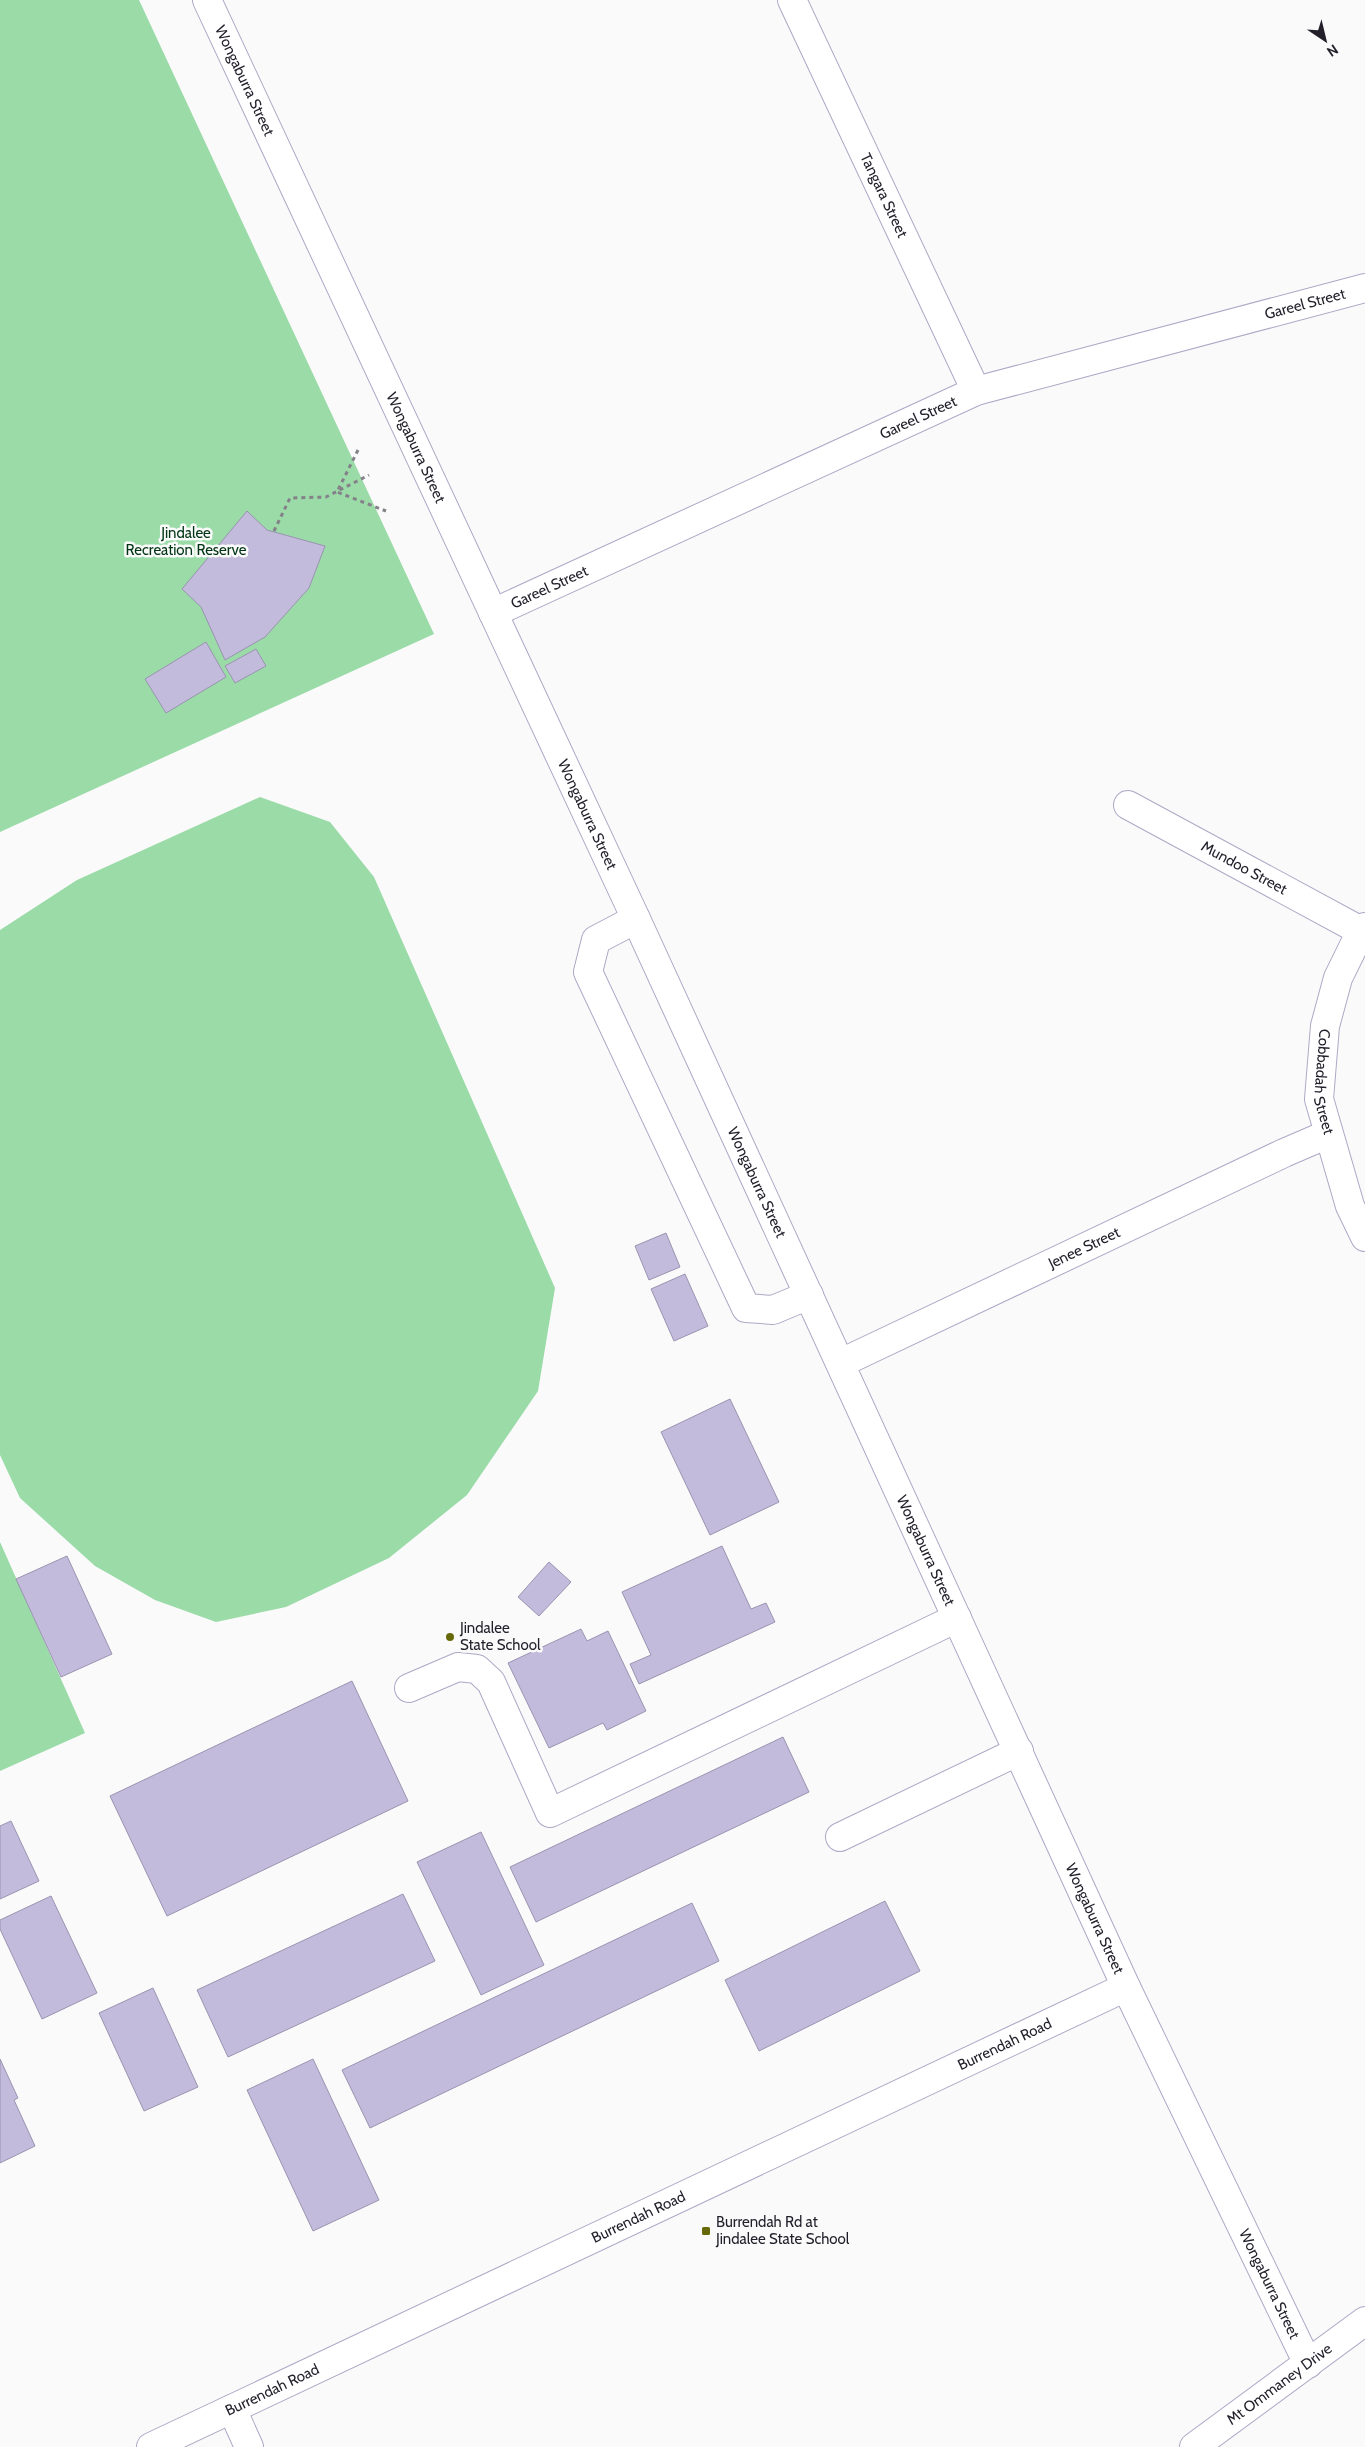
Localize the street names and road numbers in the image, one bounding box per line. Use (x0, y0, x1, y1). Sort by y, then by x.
street label: Wongaburra Street (211, 23, 278, 139)
street label: Tangara Street (856, 150, 912, 241)
street label: Gareel Street (1263, 285, 1347, 323)
street label: Wongaburra Street (382, 390, 449, 506)
street label: Gareel Street (877, 392, 960, 443)
street label: Gareel Street (508, 562, 591, 613)
street label: Wongaburra Street (554, 757, 621, 873)
street label: Mundoo Street (1198, 837, 1290, 898)
street label: Cobbadah Street (1310, 1028, 1338, 1136)
street label: Wongaburra Street (724, 1124, 790, 1241)
street label: Jenee Street (1045, 1223, 1123, 1273)
street label: Wongaburra Street (893, 1492, 959, 1609)
street label: Wongaburra Street (1061, 1860, 1128, 1977)
street label: Burrendah Road (955, 2014, 1055, 2074)
street label: Burrendah Road (589, 2187, 688, 2247)
street label: Wongaburra Street (1235, 2226, 1303, 2342)
street label: Mt Ommaney Drive (1223, 2339, 1336, 2429)
street label: Burrendah Road (222, 2360, 322, 2420)

